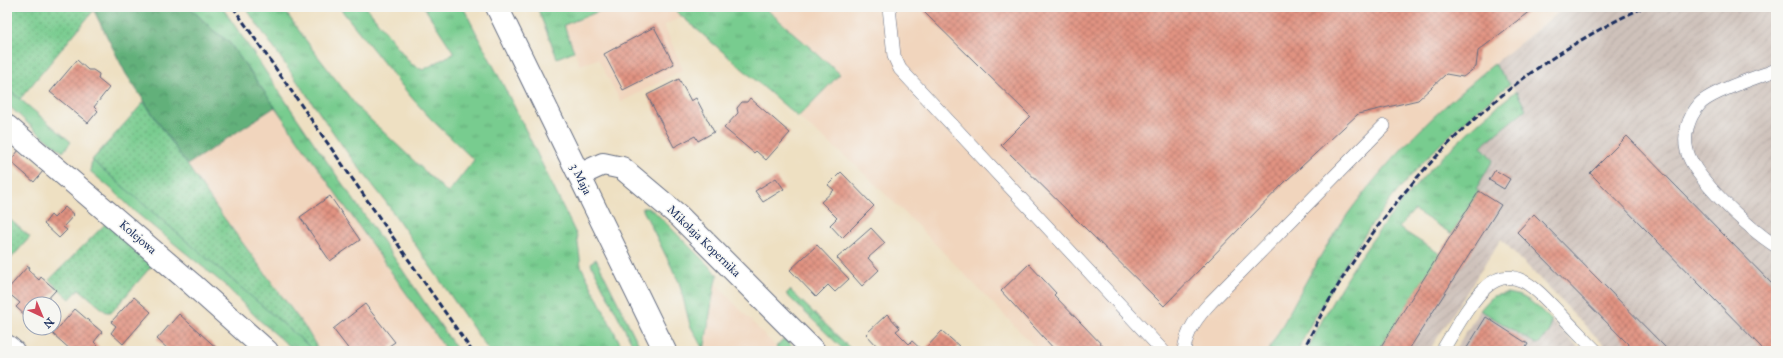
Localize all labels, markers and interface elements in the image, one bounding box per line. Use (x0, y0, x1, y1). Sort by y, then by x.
street label: 3 Maja (568, 161, 595, 198)
street label: Mikołaja Kopernika (664, 202, 744, 280)
street label: Kolejowa (117, 217, 160, 258)
north arrow (22, 296, 62, 336)
text: N (40, 315, 56, 331)

